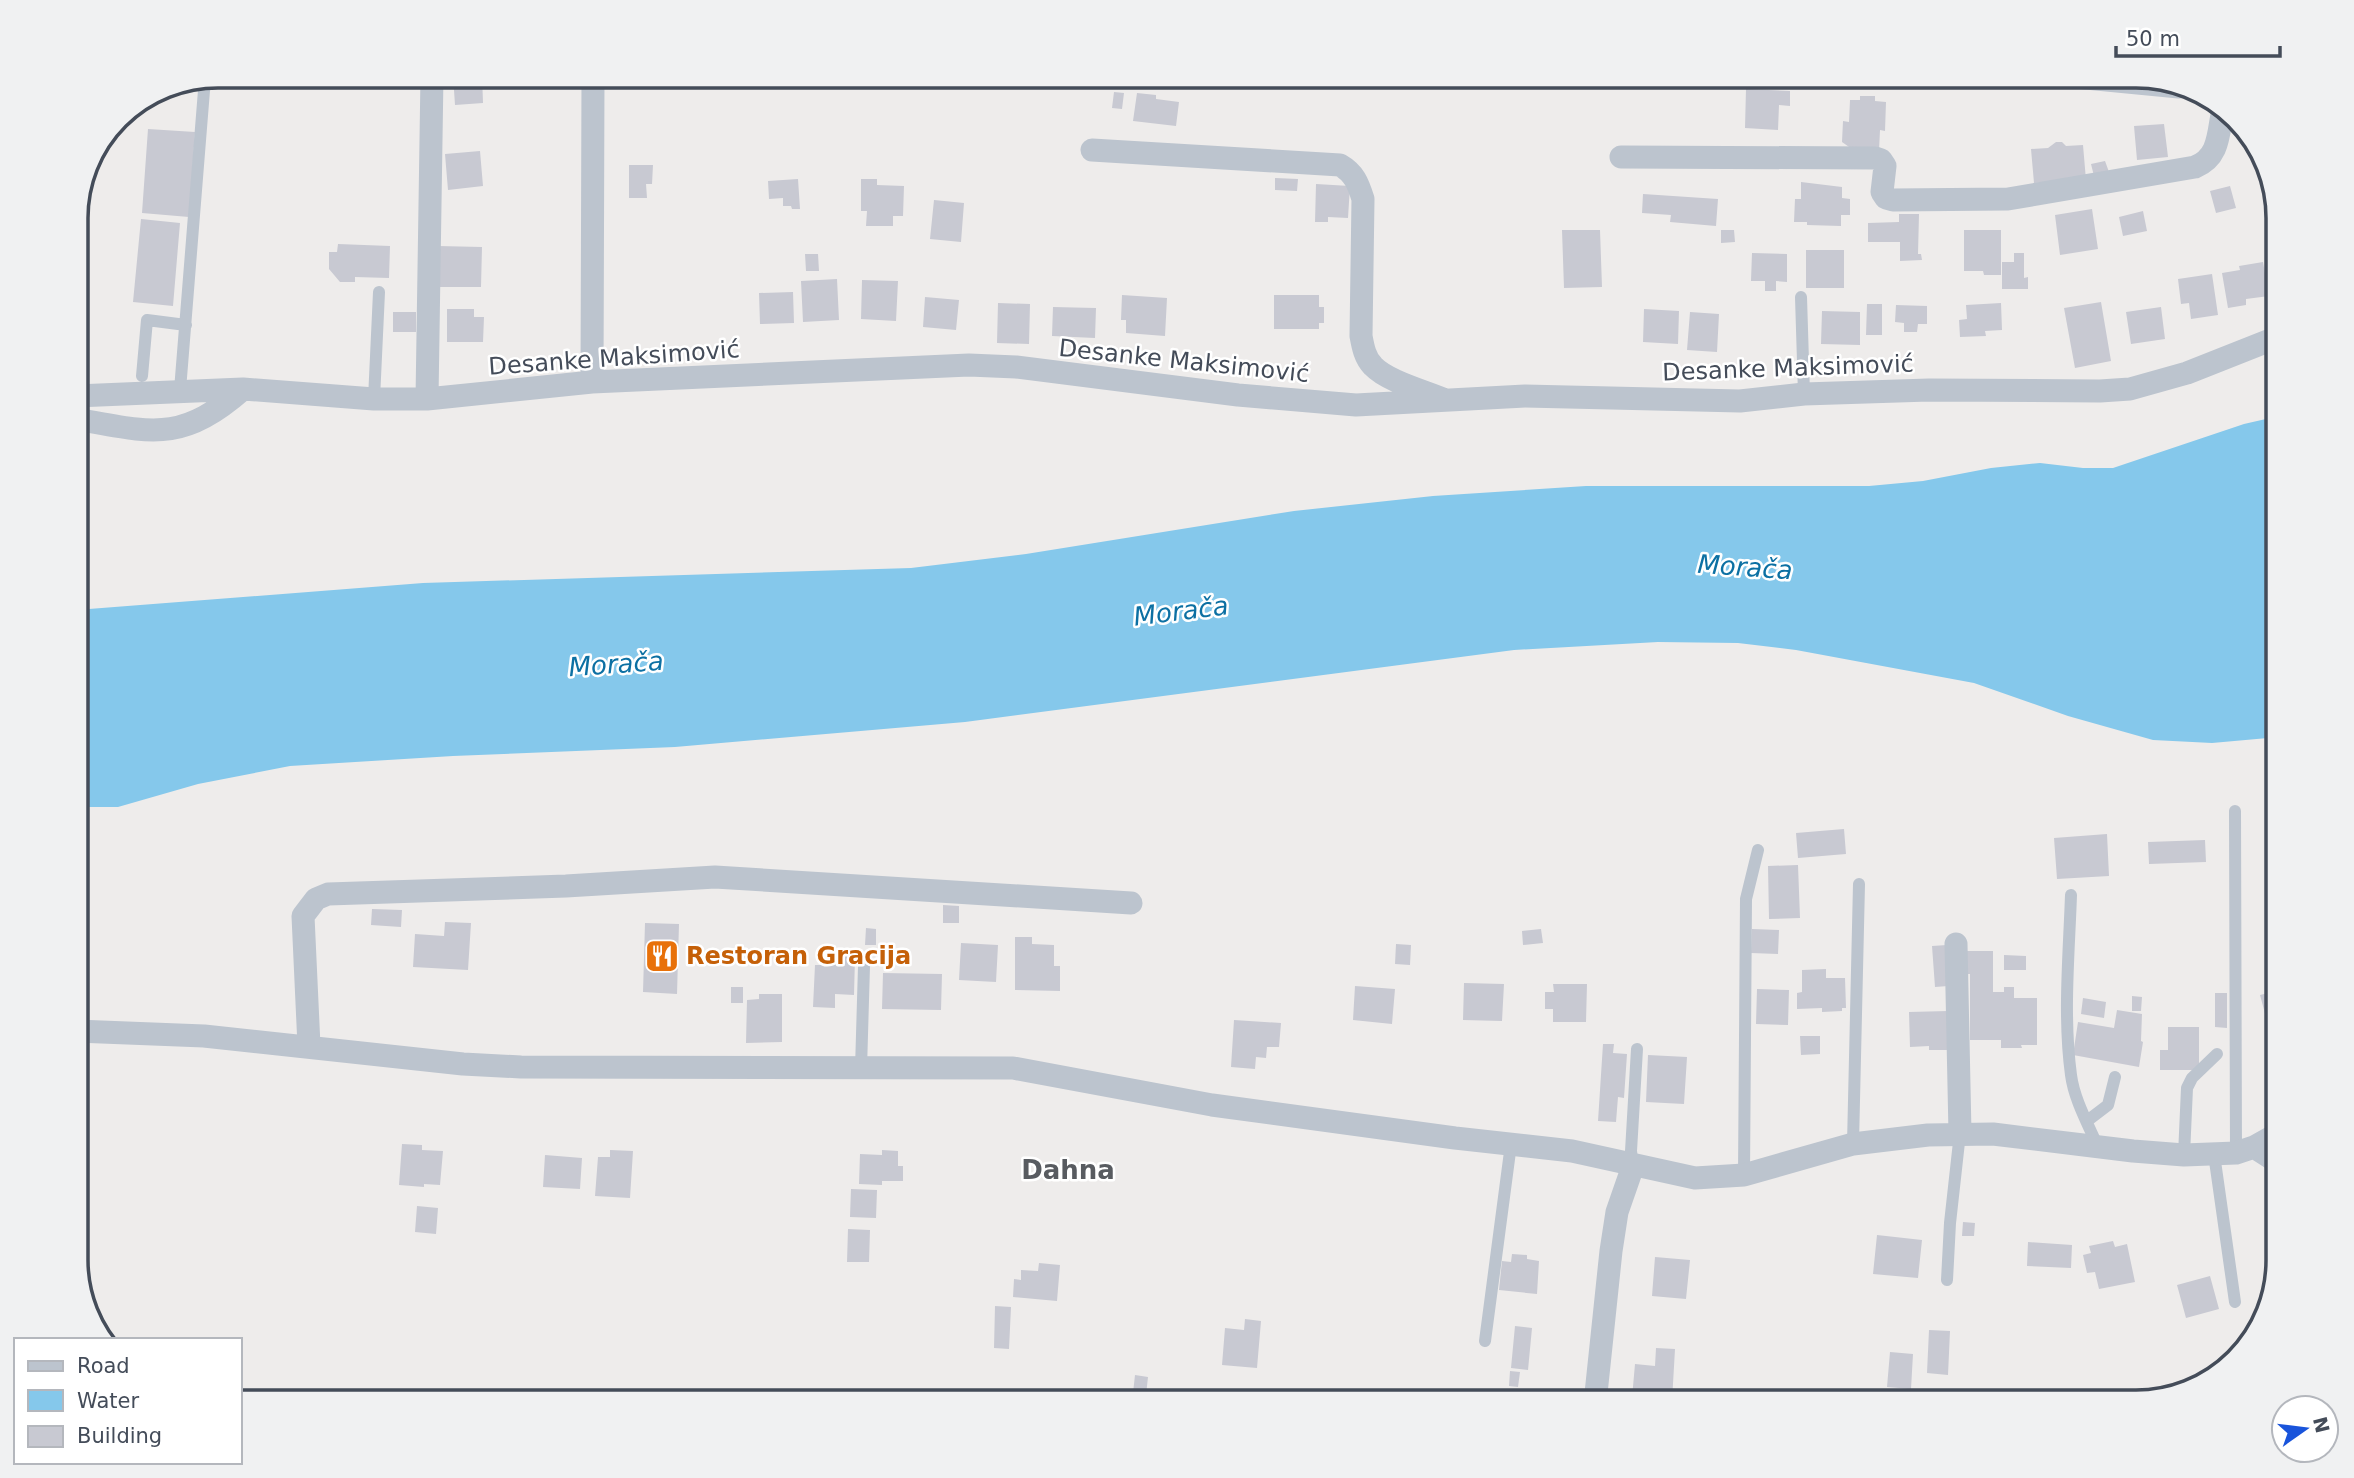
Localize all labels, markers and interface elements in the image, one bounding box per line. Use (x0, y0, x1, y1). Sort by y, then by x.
scale bar (2116, 14, 2280, 58)
text: 50 m (2126, 27, 2180, 51)
street label: Desanke Maksimović (1057, 334, 1311, 388)
street label: Desanke Maksimović (487, 335, 741, 381)
street label: Desanke Maksimović (1662, 350, 1914, 386)
water label: Morača (1696, 549, 1794, 585)
water label: Morača (1132, 590, 1230, 632)
water label: Morača (567, 646, 665, 682)
restaurant icon: Restoran Gracija (643, 937, 681, 975)
place label: Restoran Gracija (686, 942, 911, 970)
district label: Dahna (1021, 1155, 1115, 1185)
legend (14, 1338, 242, 1464)
text: Road (77, 1354, 130, 1378)
text: Water (77, 1389, 139, 1413)
north arrow (2270, 1394, 2340, 1464)
text: N (2309, 1415, 2334, 1435)
text: Building (77, 1424, 162, 1448)

